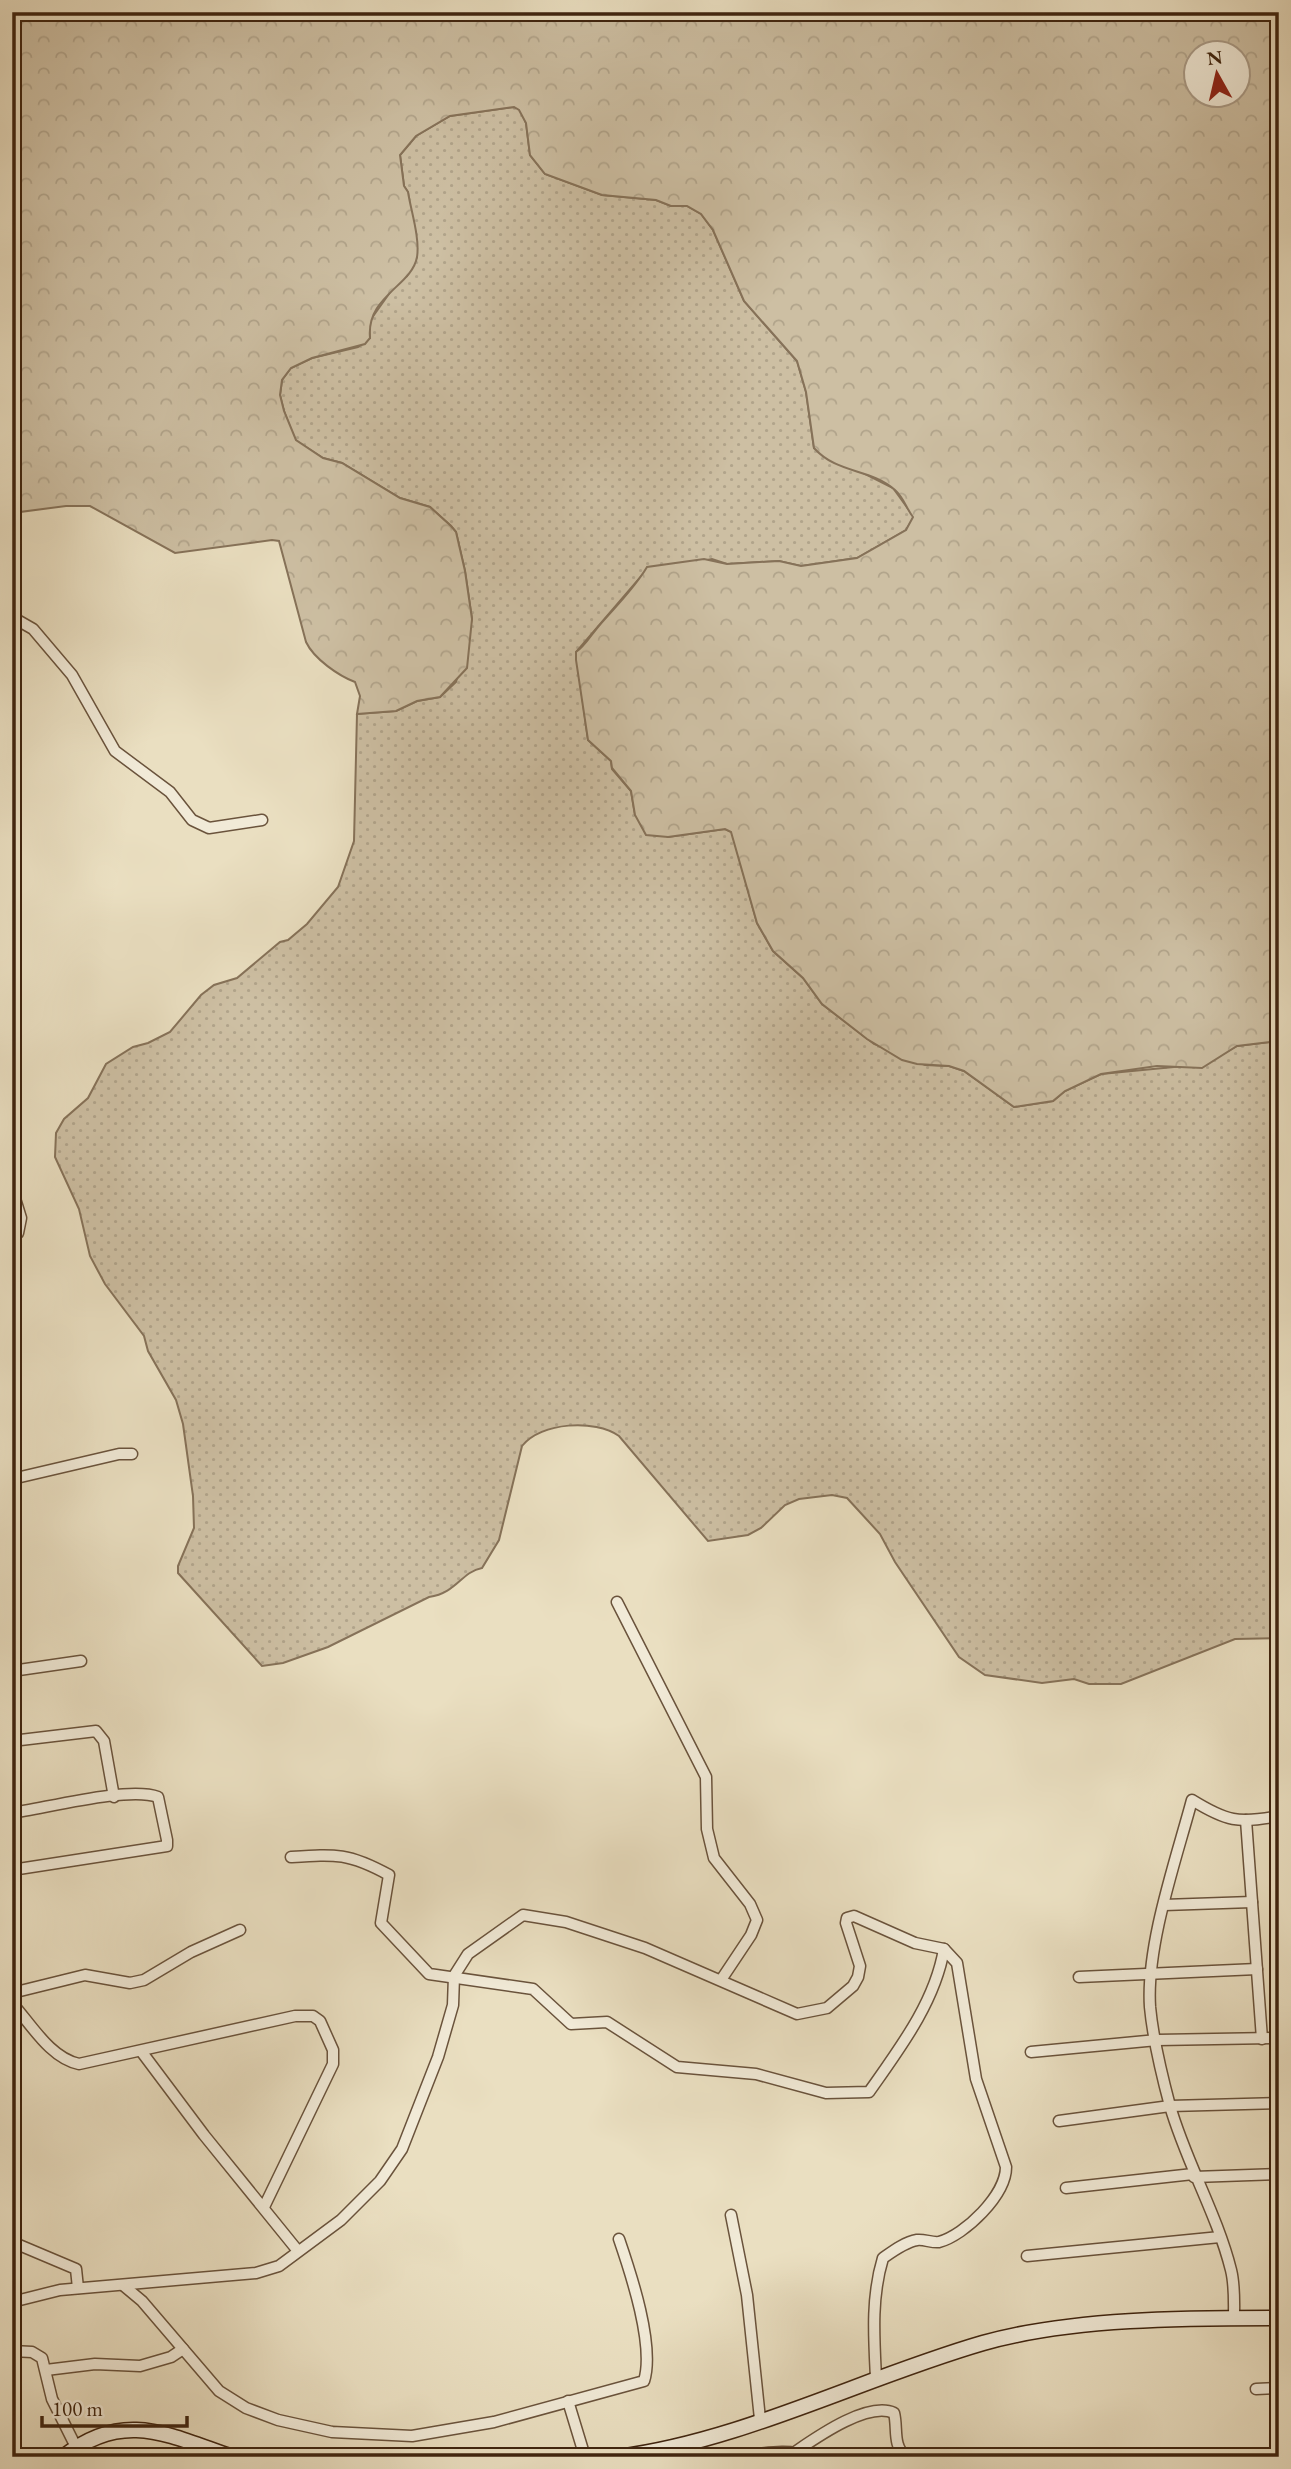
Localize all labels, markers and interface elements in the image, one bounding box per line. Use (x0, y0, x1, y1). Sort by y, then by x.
north arrow (1182, 38, 1252, 108)
text: N (1205, 44, 1225, 71)
scale bar (42, 2385, 187, 2429)
text: 100 m (52, 2395, 103, 2422)

